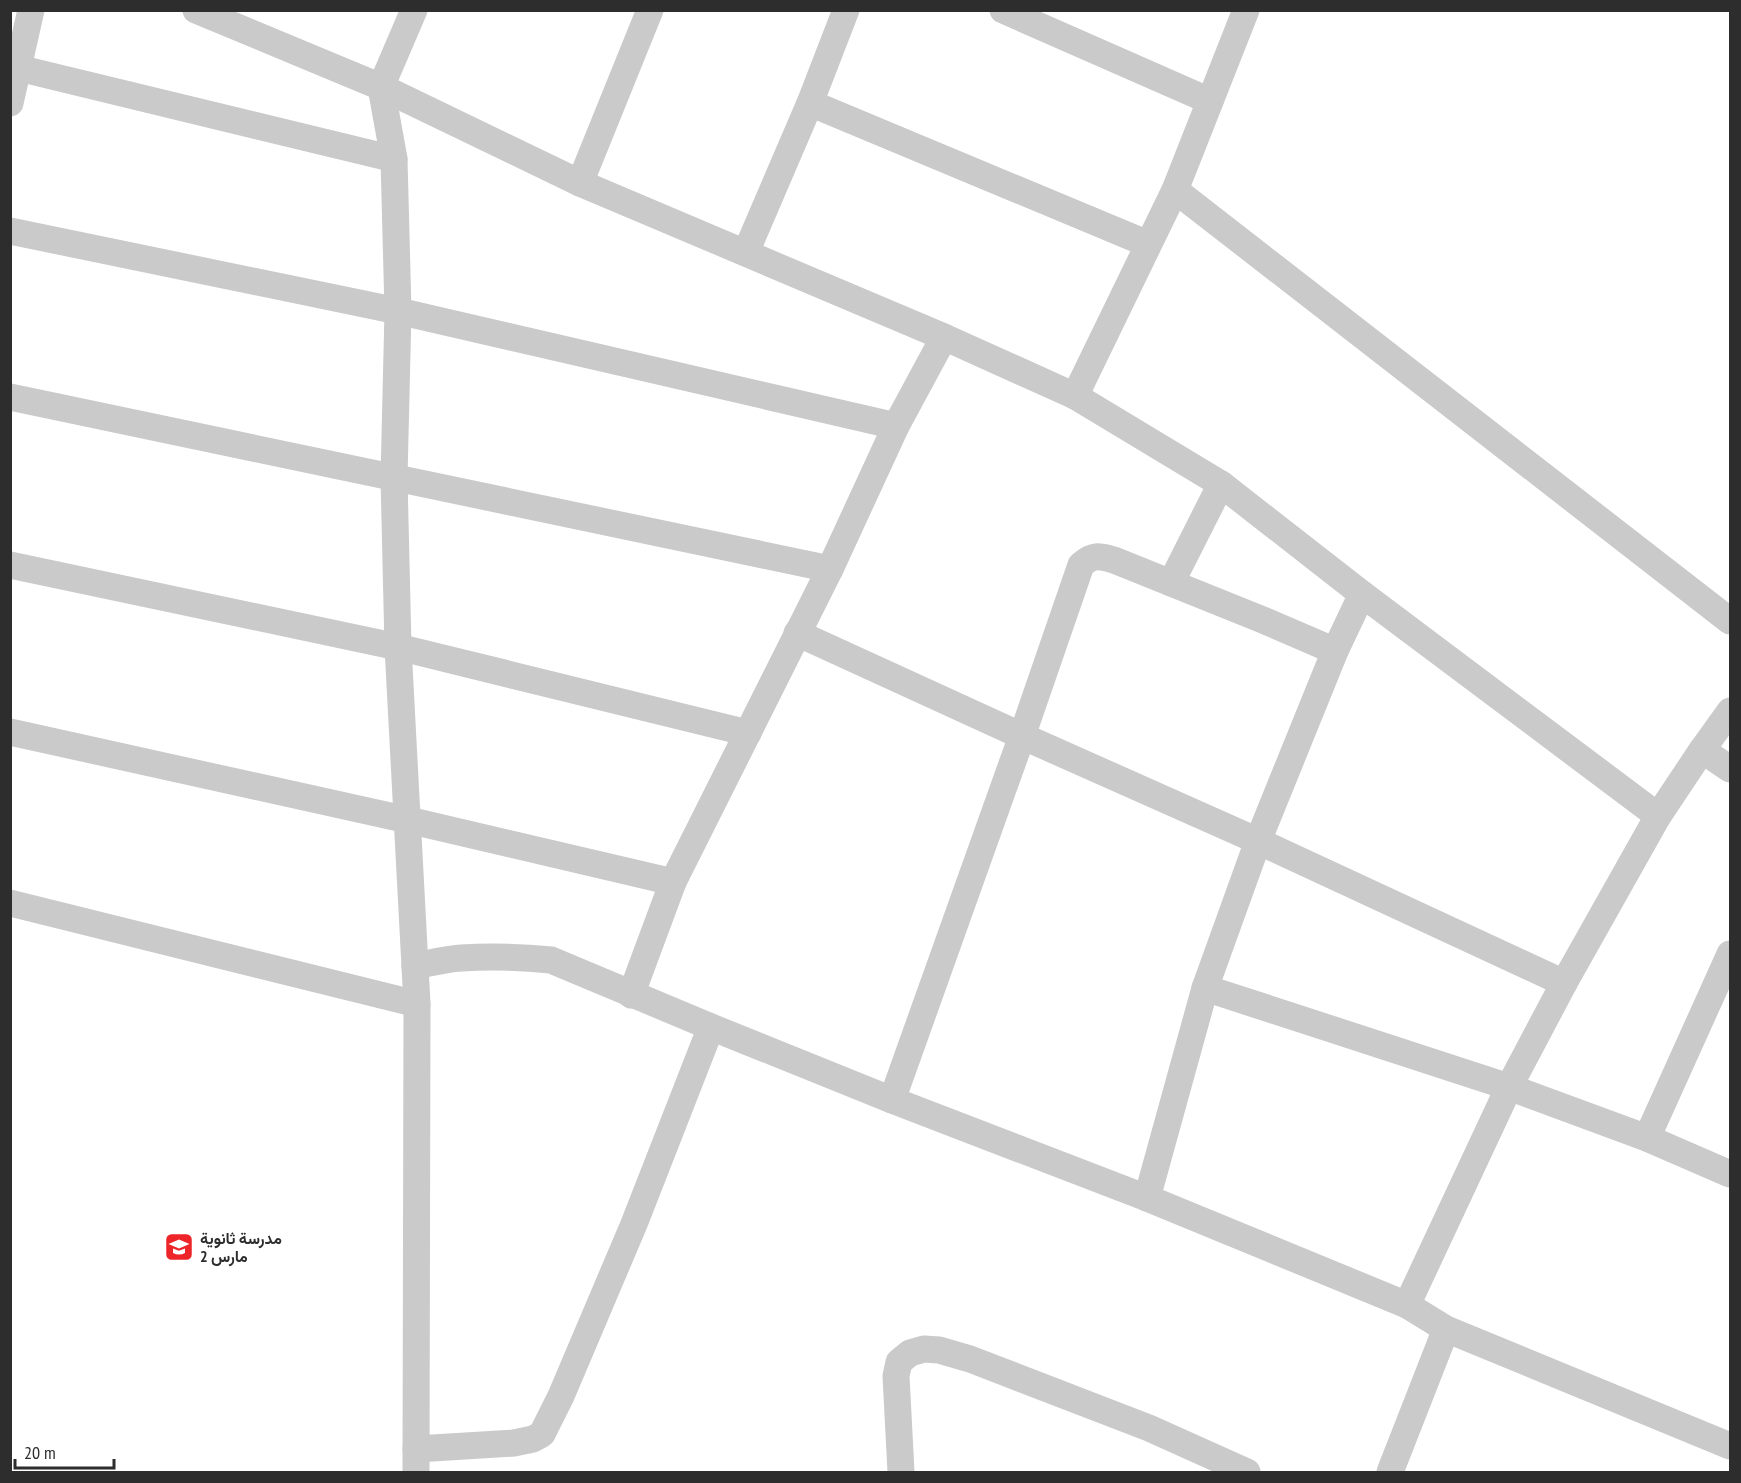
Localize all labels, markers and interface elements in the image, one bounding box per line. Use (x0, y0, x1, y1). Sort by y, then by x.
place label: مدرسة ثانوية 2 مارس (200, 1228, 282, 1267)
school or university icon: مدرسة ثانوية 2 مارس (163, 1231, 195, 1263)
scale bar (15, 1432, 114, 1470)
text: 20 m (24, 1441, 56, 1464)

